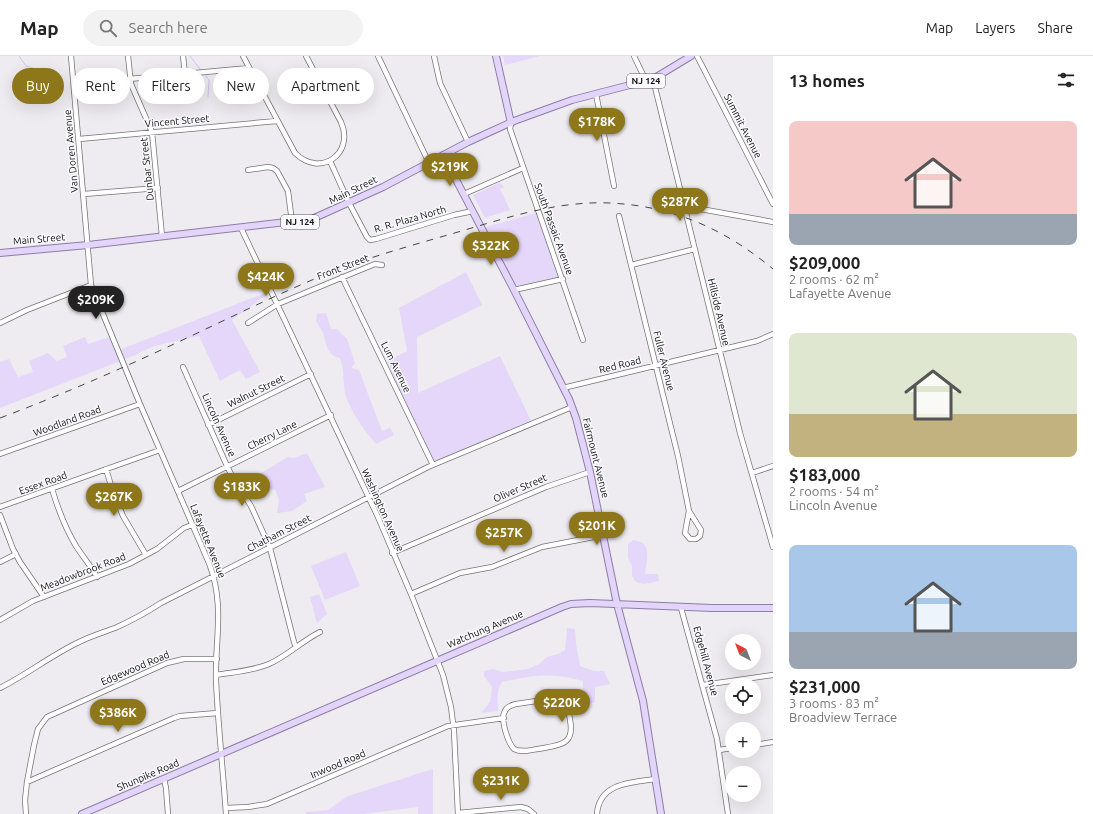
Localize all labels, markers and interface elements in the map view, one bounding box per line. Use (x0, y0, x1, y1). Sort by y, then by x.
search box (83, 10, 363, 46)
text: Map (20, 17, 59, 39)
icon: search (97, 17, 119, 39)
text: Search here (129, 19, 208, 36)
text: Map (926, 20, 953, 36)
text: Layers (975, 20, 1015, 36)
text: Share (1037, 20, 1073, 36)
chip: Buy (12, 68, 64, 104)
chip: Rent (72, 68, 130, 104)
chip: Filters (138, 68, 205, 104)
chip: New (213, 68, 269, 104)
chip: Apartment (277, 68, 374, 104)
icon: filters (1055, 69, 1077, 91)
text: 13 homes (789, 71, 865, 90)
road number: NJ 124 (627, 74, 665, 88)
street label: Summit Avenue (722, 92, 764, 160)
pin: $178K (569, 108, 625, 142)
street label: Van Doren Avenue (62, 109, 80, 193)
street label: Vincent Street (144, 113, 210, 129)
text: $178K (578, 114, 616, 128)
street label: Dunbar Street (138, 137, 156, 201)
icon: home (897, 147, 969, 219)
pin: $219K (422, 153, 478, 187)
text: $219K (431, 159, 469, 173)
street label: Main Street (327, 174, 379, 206)
street label: South Passaic Avenue (532, 182, 576, 276)
pin: $287K (652, 188, 708, 222)
text: $287K (661, 194, 699, 208)
street label: R. R. Plaza North (373, 203, 447, 235)
road number: NJ 124 (281, 215, 319, 229)
street label: Main Street (13, 231, 66, 247)
pin: $322K (463, 232, 519, 266)
text: $322K (472, 238, 510, 252)
street label: Front Street (316, 252, 371, 282)
text: $209,000 (789, 253, 860, 272)
pin: $424K (238, 263, 294, 297)
text: $424K (247, 269, 285, 283)
text: 2 rooms · 62 m² (789, 272, 879, 286)
street label: Hillside Avenue (706, 277, 732, 347)
pin: $209K (68, 286, 124, 320)
text: Lafayette Avenue (789, 286, 891, 300)
text: $209K (77, 292, 115, 306)
street label: Fuller Avenue (651, 330, 677, 392)
street label: Lum Avenue (379, 340, 413, 394)
street label: Red Road (598, 354, 642, 376)
icon: home (897, 359, 969, 431)
street label: Walnut Street (226, 372, 287, 410)
street label: Lincoln Avenue (200, 392, 238, 458)
street label: Woodland Road (32, 404, 103, 438)
street label: Fairmount Avenue (581, 417, 611, 499)
street label: Cherry Lane (245, 418, 299, 452)
text: $183,000 (789, 465, 860, 484)
street label: Washington Avenue (360, 467, 406, 553)
street label: Essex Road (18, 469, 69, 497)
street label: Oliver Street (492, 472, 549, 504)
pin: $183K (214, 473, 270, 507)
text: $183K (223, 479, 261, 493)
pin: $267K (86, 483, 142, 517)
text: 2 rooms · 54 m² (789, 484, 879, 498)
text: $267K (95, 489, 133, 503)
text: Lincoln Avenue (789, 498, 877, 512)
street label: Lafayette Avenue (188, 502, 228, 580)
street label: Chatham Street (245, 512, 313, 554)
pin: $201K (569, 512, 625, 546)
text: $201K (578, 518, 616, 532)
pin: $257K (476, 519, 532, 553)
text: $257K (485, 525, 523, 539)
street label: Meadowbrook Road (39, 551, 127, 593)
icon: home (897, 571, 969, 643)
street label: Watchung Avenue (445, 608, 525, 650)
street label: Edgehill Avenue (691, 625, 721, 697)
north arrow (725, 634, 761, 670)
map controls (725, 634, 761, 802)
street label: Edgewood Road (99, 649, 171, 687)
text: $231,000 (789, 677, 860, 696)
button: locate (725, 678, 761, 714)
pin: $220K (534, 689, 590, 723)
text: $220K (543, 695, 581, 709)
text: 3 rooms · 83 m² (789, 696, 879, 710)
pin: $386K (90, 699, 146, 733)
text: $386K (99, 705, 137, 719)
text: Broadview Terrace (789, 710, 897, 724)
button: + (725, 722, 761, 758)
street label: Inwood Road (309, 747, 367, 781)
street label: Shunpike Road (115, 757, 181, 793)
button: − (725, 766, 761, 802)
pin: $231K (473, 767, 529, 801)
text: $231K (482, 773, 520, 787)

